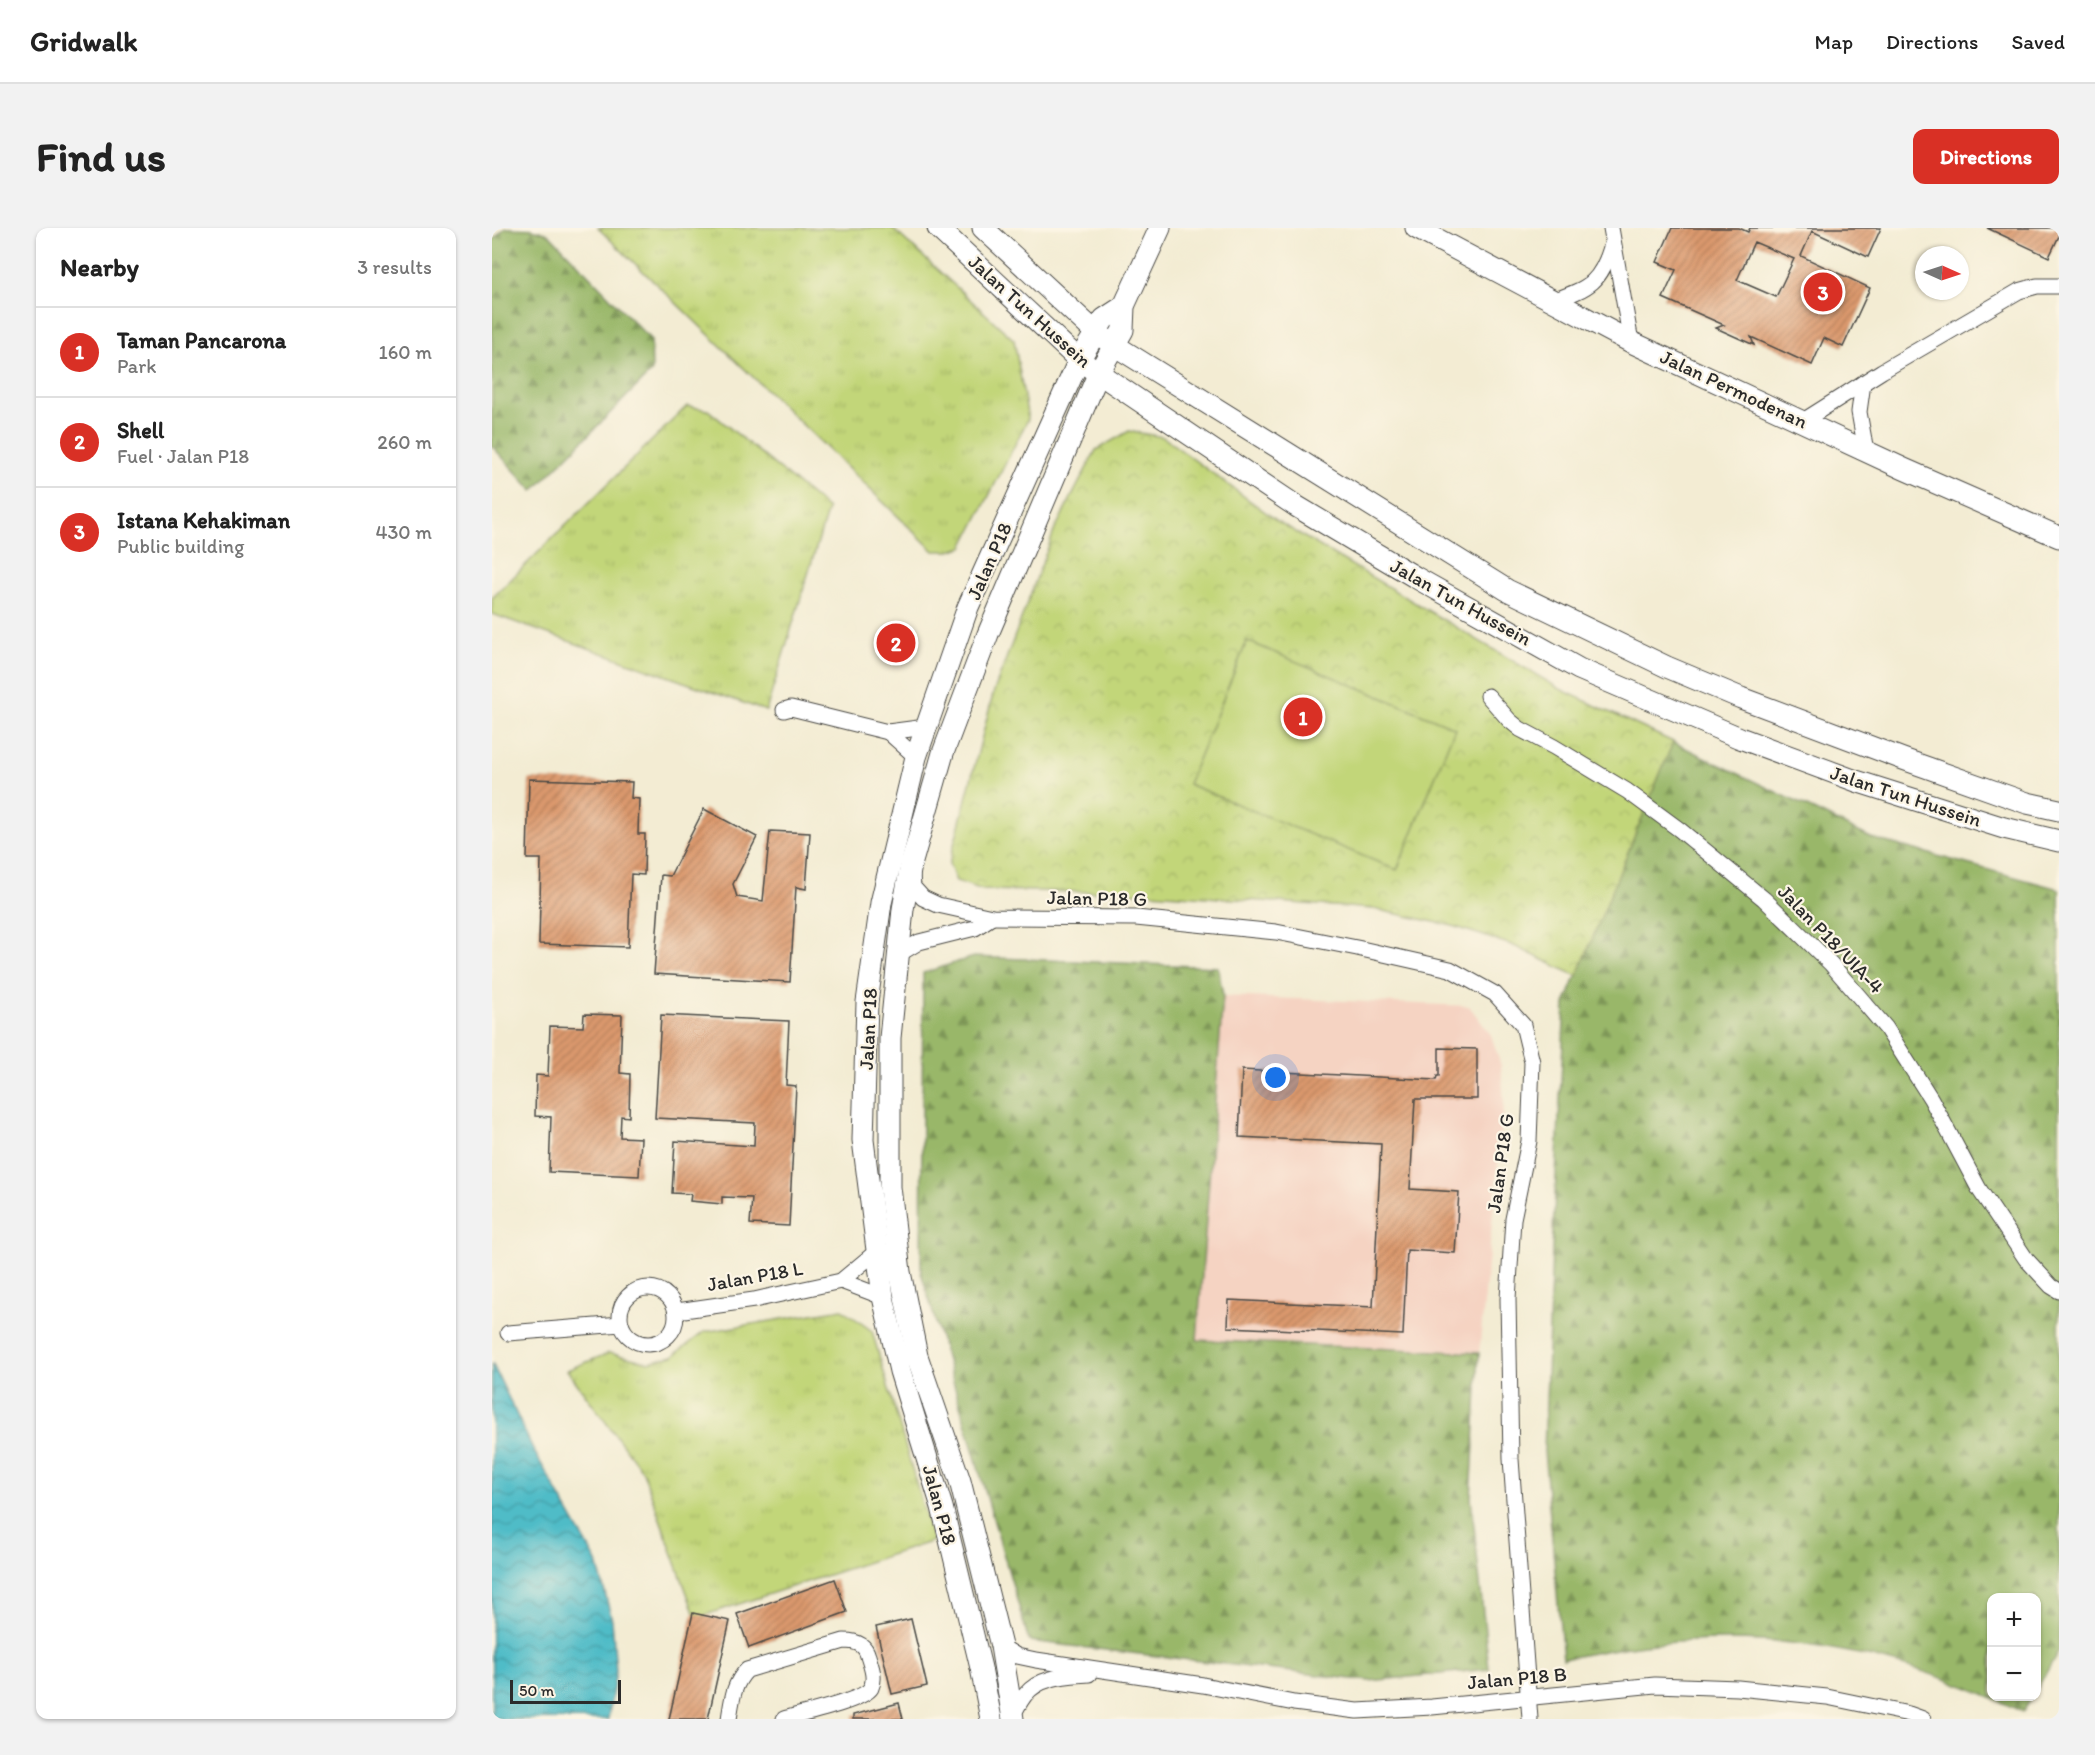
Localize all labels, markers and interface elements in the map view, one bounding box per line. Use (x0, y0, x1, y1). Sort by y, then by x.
text: Gridwalk (30, 24, 138, 58)
text: Map (1815, 29, 1853, 54)
text: Directions (1886, 29, 1978, 54)
text: Saved (2011, 29, 2065, 54)
button: Directions (1913, 129, 2059, 184)
text: Find us (36, 131, 166, 182)
north arrow (1915, 246, 1969, 300)
street label: Jalan Tun Hussein (964, 249, 1096, 373)
text: Nearby (60, 251, 139, 283)
text: 3 results (357, 255, 432, 279)
pin: 3 (1804, 270, 1842, 314)
text: Taman Pancarona (117, 327, 286, 354)
text: 1 (75, 340, 84, 364)
text: 160 m (379, 340, 432, 364)
street label: Jalan Permodenan (1657, 344, 1811, 434)
text: Park (117, 354, 156, 378)
text: Shell (117, 417, 164, 444)
text: 2 (74, 430, 85, 454)
text: 260 m (377, 430, 432, 454)
text: Fuel · Jalan P18 (117, 444, 249, 468)
text: Istana Kehakiman (117, 507, 290, 534)
street label: Jalan P18 (961, 519, 1017, 603)
text: 3 (74, 520, 85, 544)
text: 430 m (375, 520, 432, 544)
text: Public building (117, 534, 244, 558)
street label: Jalan Tun Hussein (1386, 553, 1536, 651)
pin: 2 (876, 620, 916, 666)
pin: 1 (1284, 694, 1322, 740)
street label: Jalan Tun Hussein (1828, 760, 1984, 832)
street label: Jalan P18/UIA-4 (1773, 880, 1889, 998)
street label: Jalan P18 G (1047, 885, 1147, 911)
street label: Jalan P18 (854, 987, 882, 1071)
your location (1261, 1063, 1290, 1092)
street label: Jalan P18 G (1481, 1112, 1519, 1214)
street label: Jalan P18 L (705, 1256, 805, 1296)
street label: Jalan P18 (918, 1462, 962, 1548)
map controls (1987, 1593, 2041, 1701)
button: + (1987, 1593, 2041, 1647)
button: − (1987, 1647, 2041, 1701)
street label: Jalan P18 B (1466, 1662, 1568, 1694)
scale bar (510, 1677, 621, 1704)
text: 50 m (519, 1681, 554, 1700)

